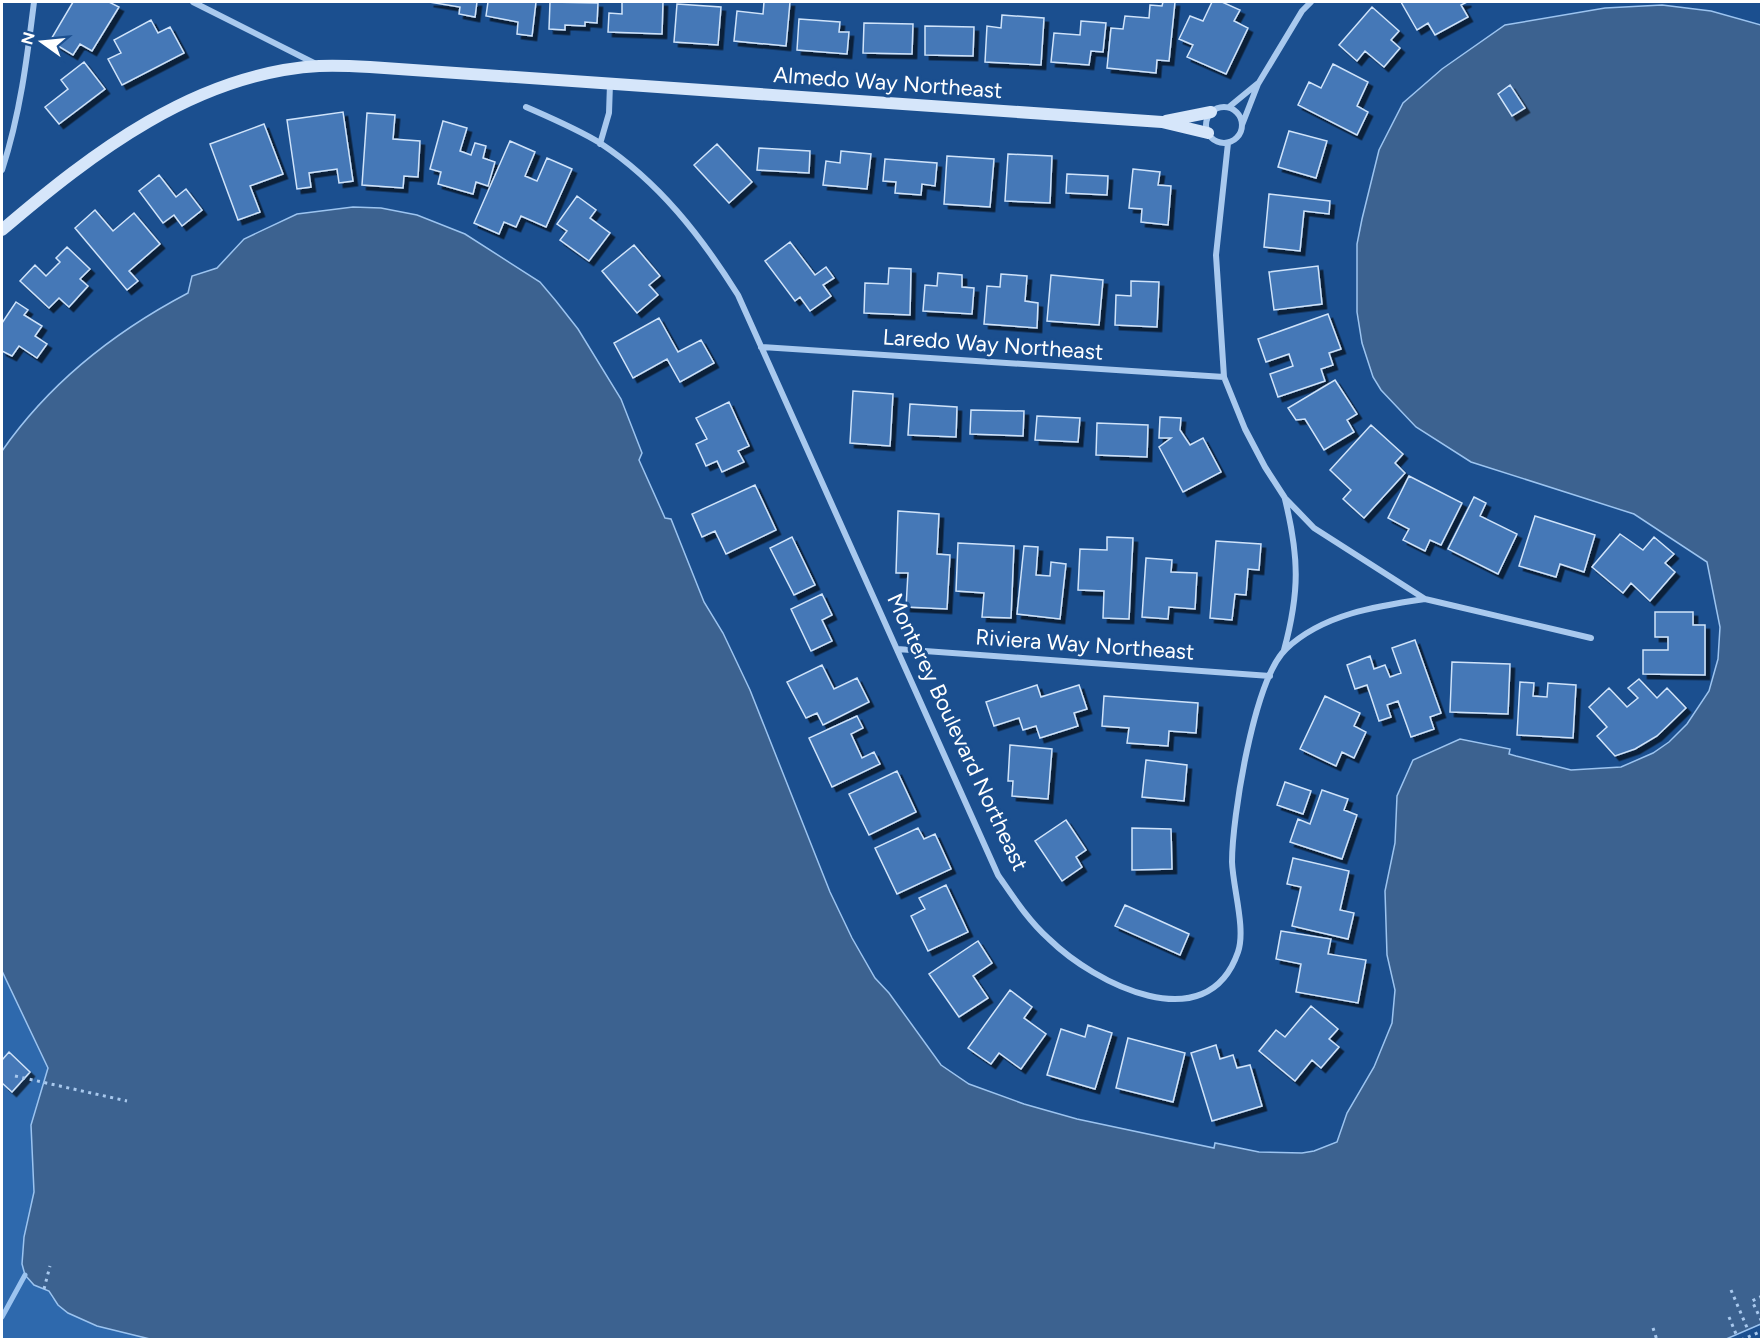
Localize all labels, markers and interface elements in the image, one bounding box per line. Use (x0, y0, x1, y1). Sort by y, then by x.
north arrow (12, 12, 72, 72)
text: N (17, 30, 39, 47)
street label: Almedo Way Northeast (773, 61, 1003, 104)
street label: Laredo Way Northeast (882, 323, 1104, 366)
street label: Monterey Boulevard Northeast (881, 589, 1034, 875)
street label: Riviera Way Northeast (975, 623, 1195, 666)

